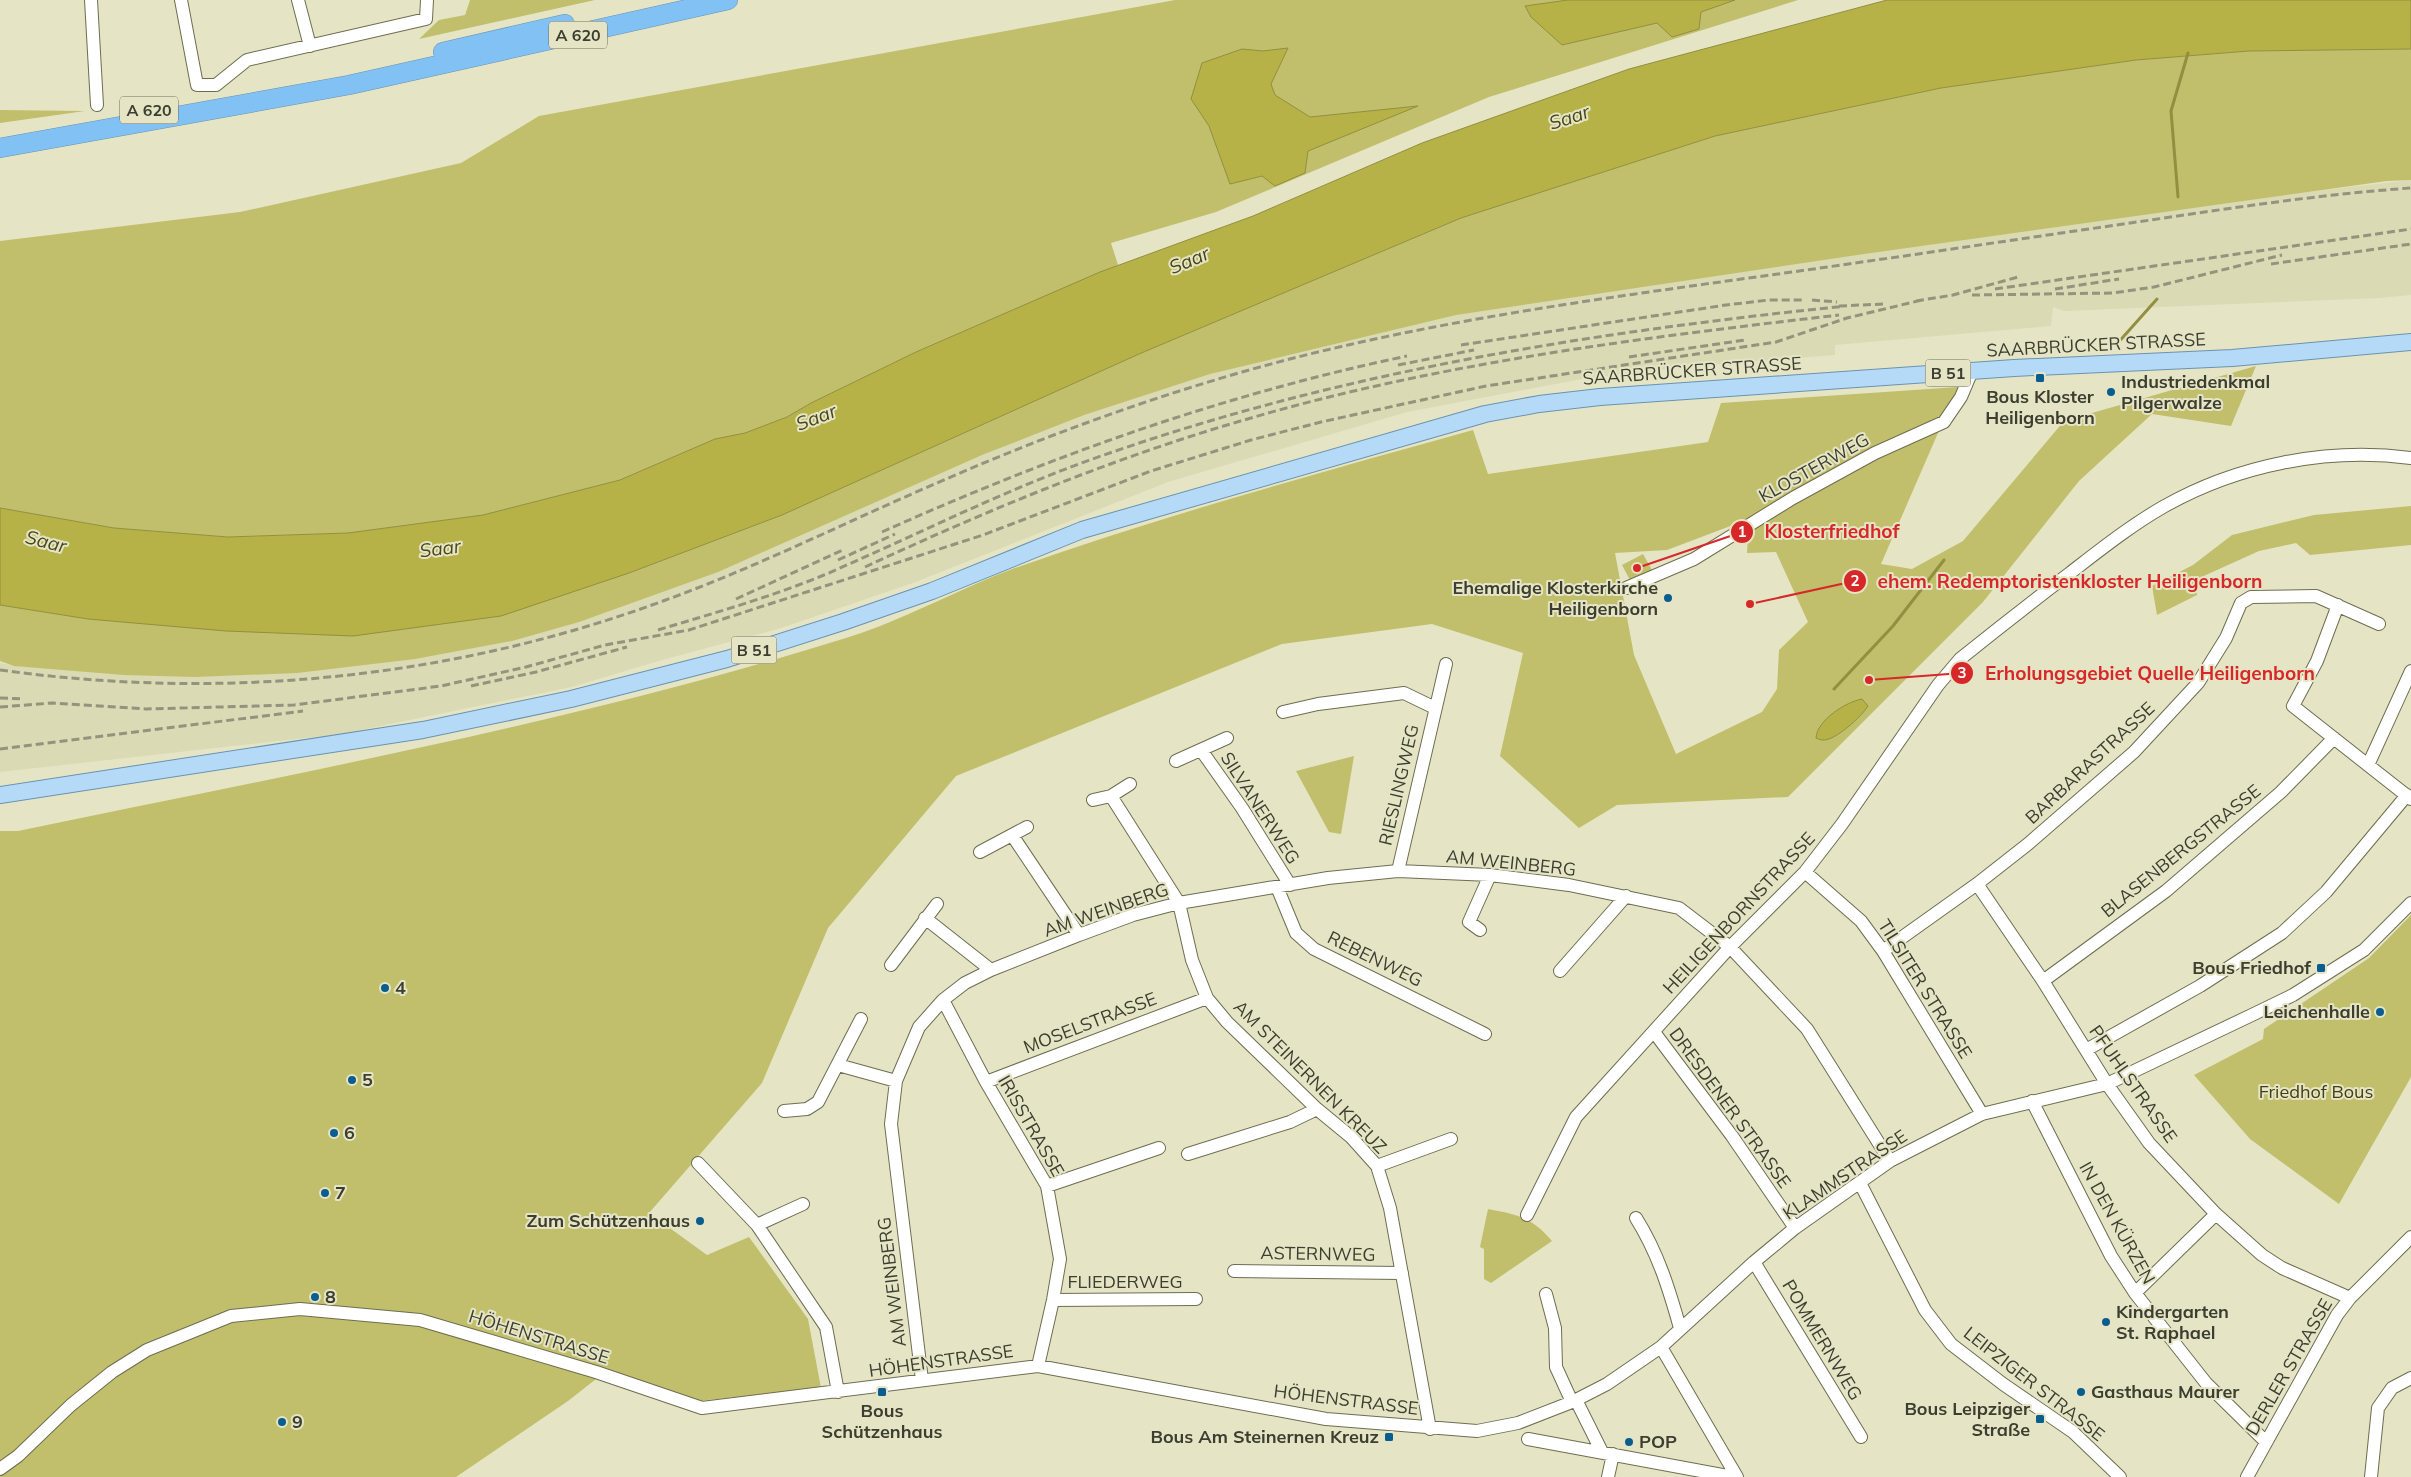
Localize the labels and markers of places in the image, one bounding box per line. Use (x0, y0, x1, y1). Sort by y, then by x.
place label: Industriedenkmal Pilgerwalze (2121, 370, 2270, 414)
marker: Bous Kloster Heiligenborn (2034, 372, 2046, 384)
place label: Bous Kloster Heiligenborn (1985, 385, 2095, 429)
marker: Industriedenkmal Pilgerwalze (2105, 386, 2117, 398)
callout: Klosterfriedhof (1729, 515, 1909, 549)
callout: ehem. Redemptoristenkloster Heiligenborn (1843, 564, 2273, 598)
place label: Ehemalige Klosterkirche Heiligenborn (1453, 576, 1658, 620)
marker: Ehemalige Klosterkirche Heiligenborn (1662, 592, 1674, 604)
callout: Erholungsgebiet Quelle Heiligenborn (1949, 656, 2325, 690)
place label: Bous Friedhof (2192, 956, 2311, 979)
marker: Bous Friedhof (2315, 962, 2327, 974)
place label: 4 (395, 976, 406, 999)
marker: 4 (379, 982, 391, 994)
place label: Leichenhalle (2264, 1000, 2370, 1023)
marker: Leichenhalle (2374, 1006, 2386, 1018)
place label: 5 (362, 1068, 373, 1091)
marker: 5 (346, 1074, 358, 1086)
place label: 6 (344, 1121, 355, 1144)
marker: 6 (328, 1127, 340, 1139)
place label: 7 (335, 1181, 346, 1204)
marker: 7 (319, 1187, 331, 1199)
place label: Zum Schützenhaus (527, 1209, 690, 1232)
marker: Zum Schützenhaus (694, 1215, 706, 1227)
place label: 8 (325, 1285, 336, 1308)
marker: 8 (309, 1291, 321, 1303)
place label: Kindergarten St. Raphael (2116, 1300, 2229, 1344)
marker: Kindergarten St. Raphael (2100, 1316, 2112, 1328)
place label: Gasthaus Maurer (2091, 1380, 2240, 1403)
marker: Bous Schützenhaus (876, 1386, 888, 1398)
marker: Gasthaus Maurer (2075, 1386, 2087, 1398)
place label: Bous Leipziger Straße (1904, 1397, 2031, 1441)
place label: Bous Schützenhaus (822, 1399, 942, 1443)
place label: 9 (292, 1410, 303, 1433)
marker: Bous Leipziger Straße (2034, 1413, 2046, 1425)
marker: 9 (276, 1416, 288, 1428)
place label: Bous Am Steinernen Kreuz (1151, 1425, 1379, 1448)
place label: POP (1639, 1430, 1677, 1453)
marker: Bous Am Steinernen Kreuz (1383, 1431, 1395, 1443)
marker: POP (1623, 1436, 1635, 1448)

